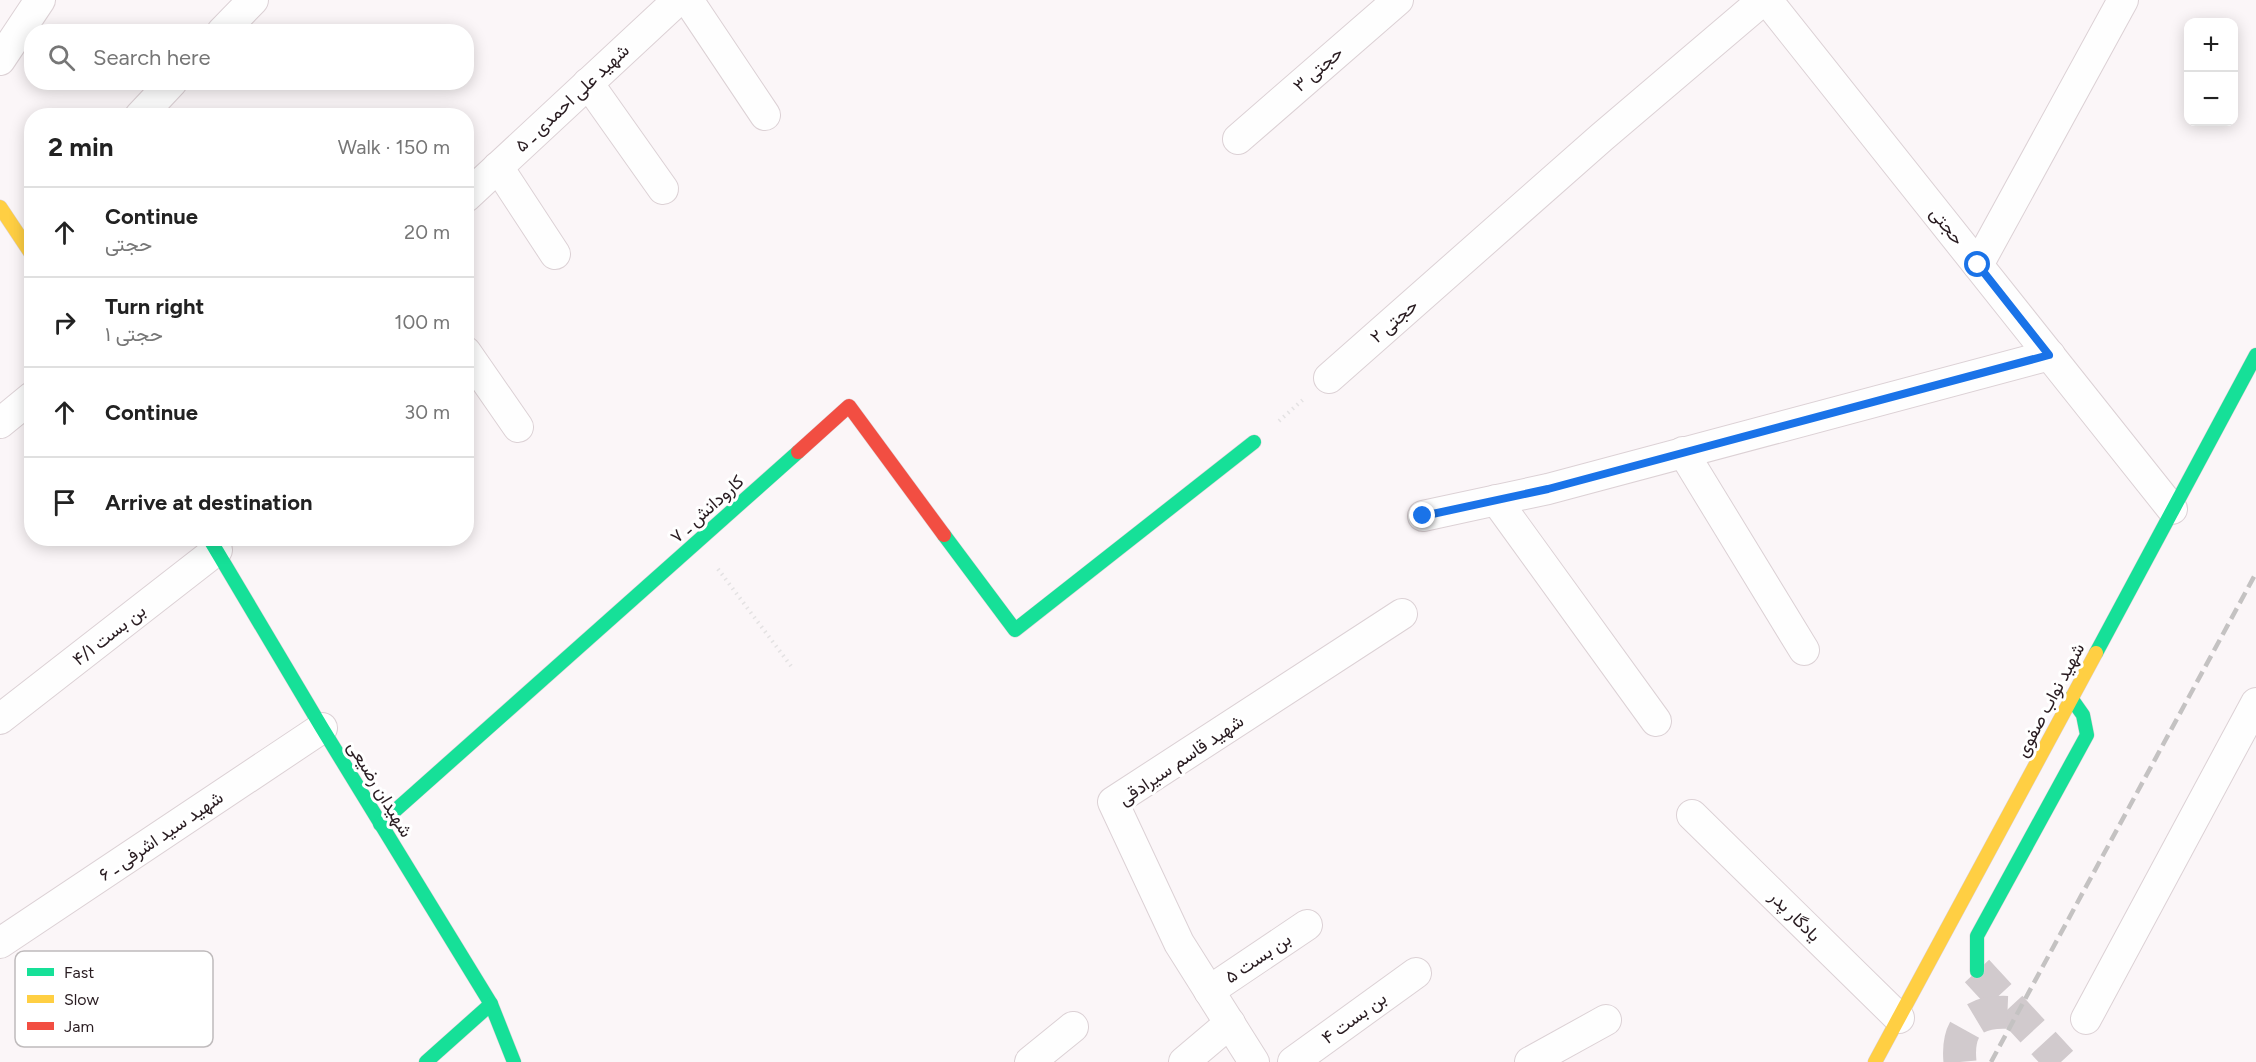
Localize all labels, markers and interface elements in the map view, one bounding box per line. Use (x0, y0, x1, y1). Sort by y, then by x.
map controls (2184, 18, 2238, 126)
button: + (2184, 18, 2238, 72)
search box (24, 24, 474, 90)
street label: شهید علی احمدی ـ ۵ (510, 39, 634, 157)
icon: search (45, 41, 78, 74)
street label: حجتی ۳ (1289, 41, 1347, 97)
text: Search here (93, 44, 211, 71)
button: − (2184, 72, 2238, 126)
text: 2 min (48, 131, 114, 163)
text: Walk · 150 m (338, 135, 450, 159)
text: Continue (105, 203, 198, 230)
street label: حجتی (1925, 203, 1969, 249)
icon: ahead (48, 216, 81, 249)
text: 20 m (404, 220, 450, 244)
text: حجتی (105, 232, 152, 256)
route start (1964, 251, 1990, 277)
text: Turn right (105, 293, 204, 320)
street label: حجتی ۲ (1366, 294, 1422, 348)
icon: right (48, 306, 81, 339)
text: 100 m (394, 310, 450, 334)
text: حجتی ۱ (105, 322, 163, 346)
icon: ahead (48, 396, 81, 429)
text: Continue (105, 399, 198, 426)
text: 30 m (404, 400, 450, 424)
street label: کارودانش ـ ۷ (666, 470, 748, 548)
icon: arrive (48, 486, 81, 519)
text: Arrive at destination (105, 489, 313, 516)
route end (1409, 502, 1435, 528)
street label: بن بست ۴/۱ (68, 600, 150, 670)
street label: شهید نواب صفوی (2011, 639, 2089, 761)
street label: شهید قاسم سیرادقی (1114, 710, 1248, 811)
street label: شهیدان رضیعی (343, 737, 417, 841)
street label: شهید سید اشرفی ـ ۶ (95, 786, 227, 886)
street label: یادگار پدر (1763, 885, 1825, 947)
street label: بن بست ۵ (1221, 928, 1295, 988)
legend (15, 951, 213, 1047)
text: Fast (64, 963, 94, 982)
street label: بن بست ۴ (1317, 987, 1391, 1049)
text: Slow (64, 990, 99, 1009)
text: Jam (64, 1017, 94, 1036)

